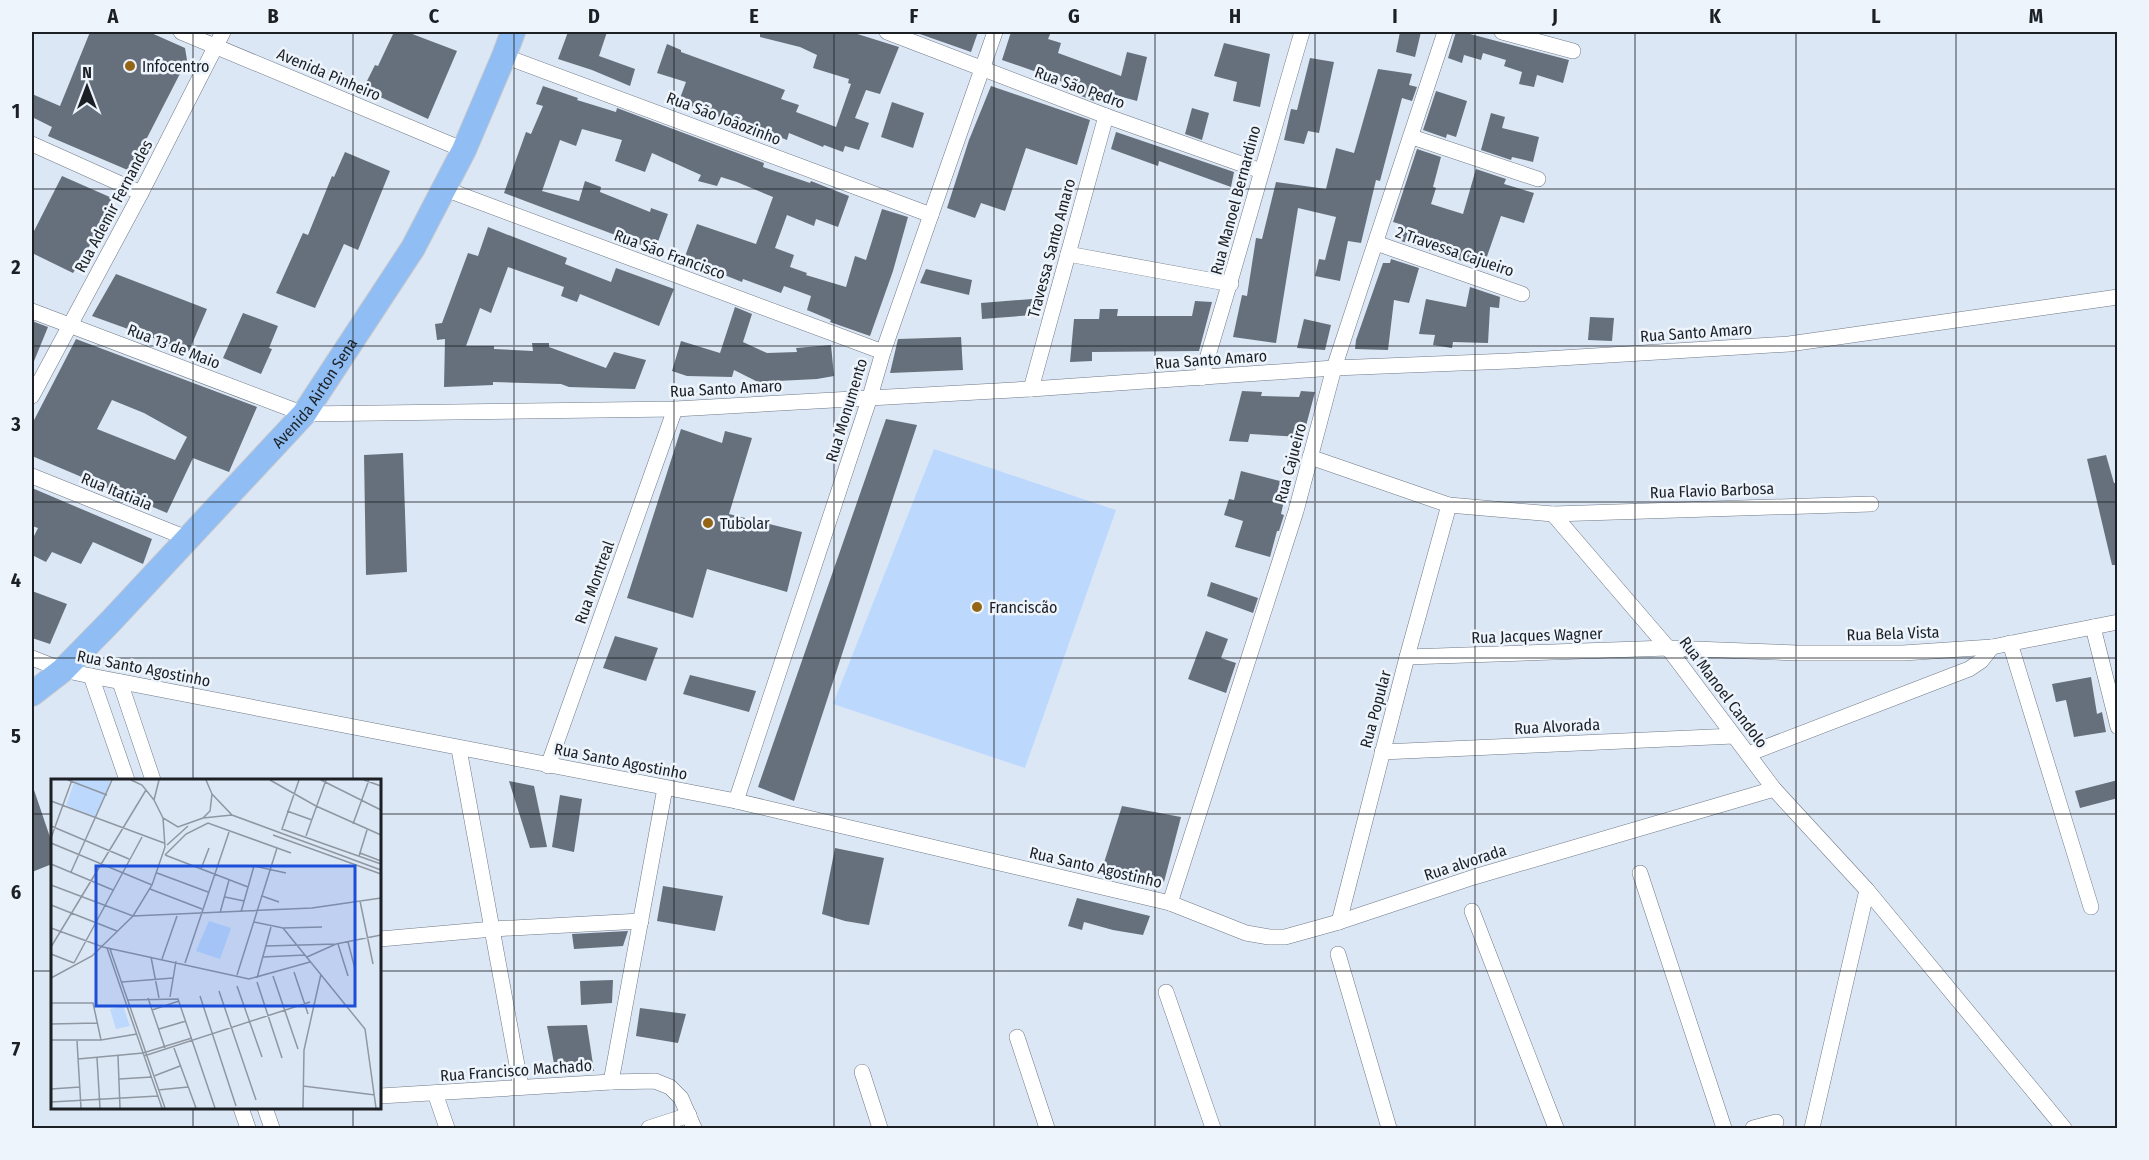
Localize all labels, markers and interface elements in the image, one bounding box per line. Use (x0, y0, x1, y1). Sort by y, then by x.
text: A (107, 4, 120, 28)
text: B (267, 4, 279, 28)
text: C (429, 4, 440, 28)
text: D (588, 4, 600, 28)
text: E (749, 4, 759, 28)
text: F (910, 4, 919, 28)
text: G (1068, 4, 1080, 28)
text: H (1229, 4, 1241, 28)
text: I (1392, 4, 1398, 28)
text: J (1551, 4, 1558, 28)
text: K (1709, 4, 1721, 28)
text: L (1871, 4, 1881, 28)
text: M (2029, 4, 2043, 28)
street label: Avenida Pinheiro (274, 44, 384, 105)
north arrow (57, 57, 117, 117)
place label: Infocentro (142, 57, 209, 76)
marker: Infocentro (123, 59, 137, 73)
street label: Rua São Pedro (1032, 62, 1128, 113)
text: N (82, 63, 92, 82)
street label: Rua São Joãozinho (664, 88, 784, 149)
text: 1 (12, 99, 20, 123)
street label: Rua Manoel Bernardino (1206, 123, 1265, 277)
street label: Rua Ademir Fernandes (70, 137, 156, 276)
street label: Travessa Santo Amaro (1024, 177, 1079, 320)
street label: 2 Travessa Cajueiro (1393, 222, 1517, 281)
street label: Rua São Francisco (612, 226, 728, 283)
text: 2 (10, 255, 21, 279)
street label: Rua Santo Amaro (1639, 319, 1753, 346)
street label: Rua 13 de Maio (125, 320, 223, 373)
street label: Avenida Airton Sena (268, 334, 361, 452)
street label: Rua Santo Amaro (1154, 346, 1268, 373)
street label: Rua Monumento (822, 356, 871, 464)
street label: Rua Santo Amaro (670, 376, 783, 401)
text: 3 (10, 412, 21, 436)
street label: Rua Cajueiro (1271, 421, 1310, 505)
street label: Rua Itatiaia (79, 469, 155, 514)
street label: Rua Flavio Barbosa (1650, 479, 1775, 502)
place label: Tubolar (720, 514, 770, 533)
marker: Tubolar (701, 516, 715, 530)
street label: Rua Montreal (571, 538, 618, 626)
text: 4 (11, 568, 21, 592)
place label: Franciscão (989, 598, 1057, 617)
marker: Franciscão (970, 600, 984, 614)
street label: Rua Bela Vista (1846, 622, 1940, 645)
street label: Rua Jacques Wagner (1471, 624, 1603, 647)
street label: Rua Manoel Candolo (1676, 633, 1772, 752)
street label: Rua Santo Agostinho (76, 646, 212, 691)
street label: Rua Popular (1356, 668, 1395, 750)
street label: Rua Alvorada (1514, 715, 1601, 738)
text: 5 (11, 724, 21, 748)
street label: Rua Santo Agostinho (553, 739, 689, 784)
inset map (51, 779, 381, 1109)
street label: Rua alvorada (1422, 840, 1509, 885)
street label: Rua Santo Agostinho (1028, 843, 1164, 892)
text: 6 (11, 880, 21, 904)
text: 7 (12, 1037, 21, 1061)
street label: Rua Francisco Machado (439, 1056, 593, 1085)

